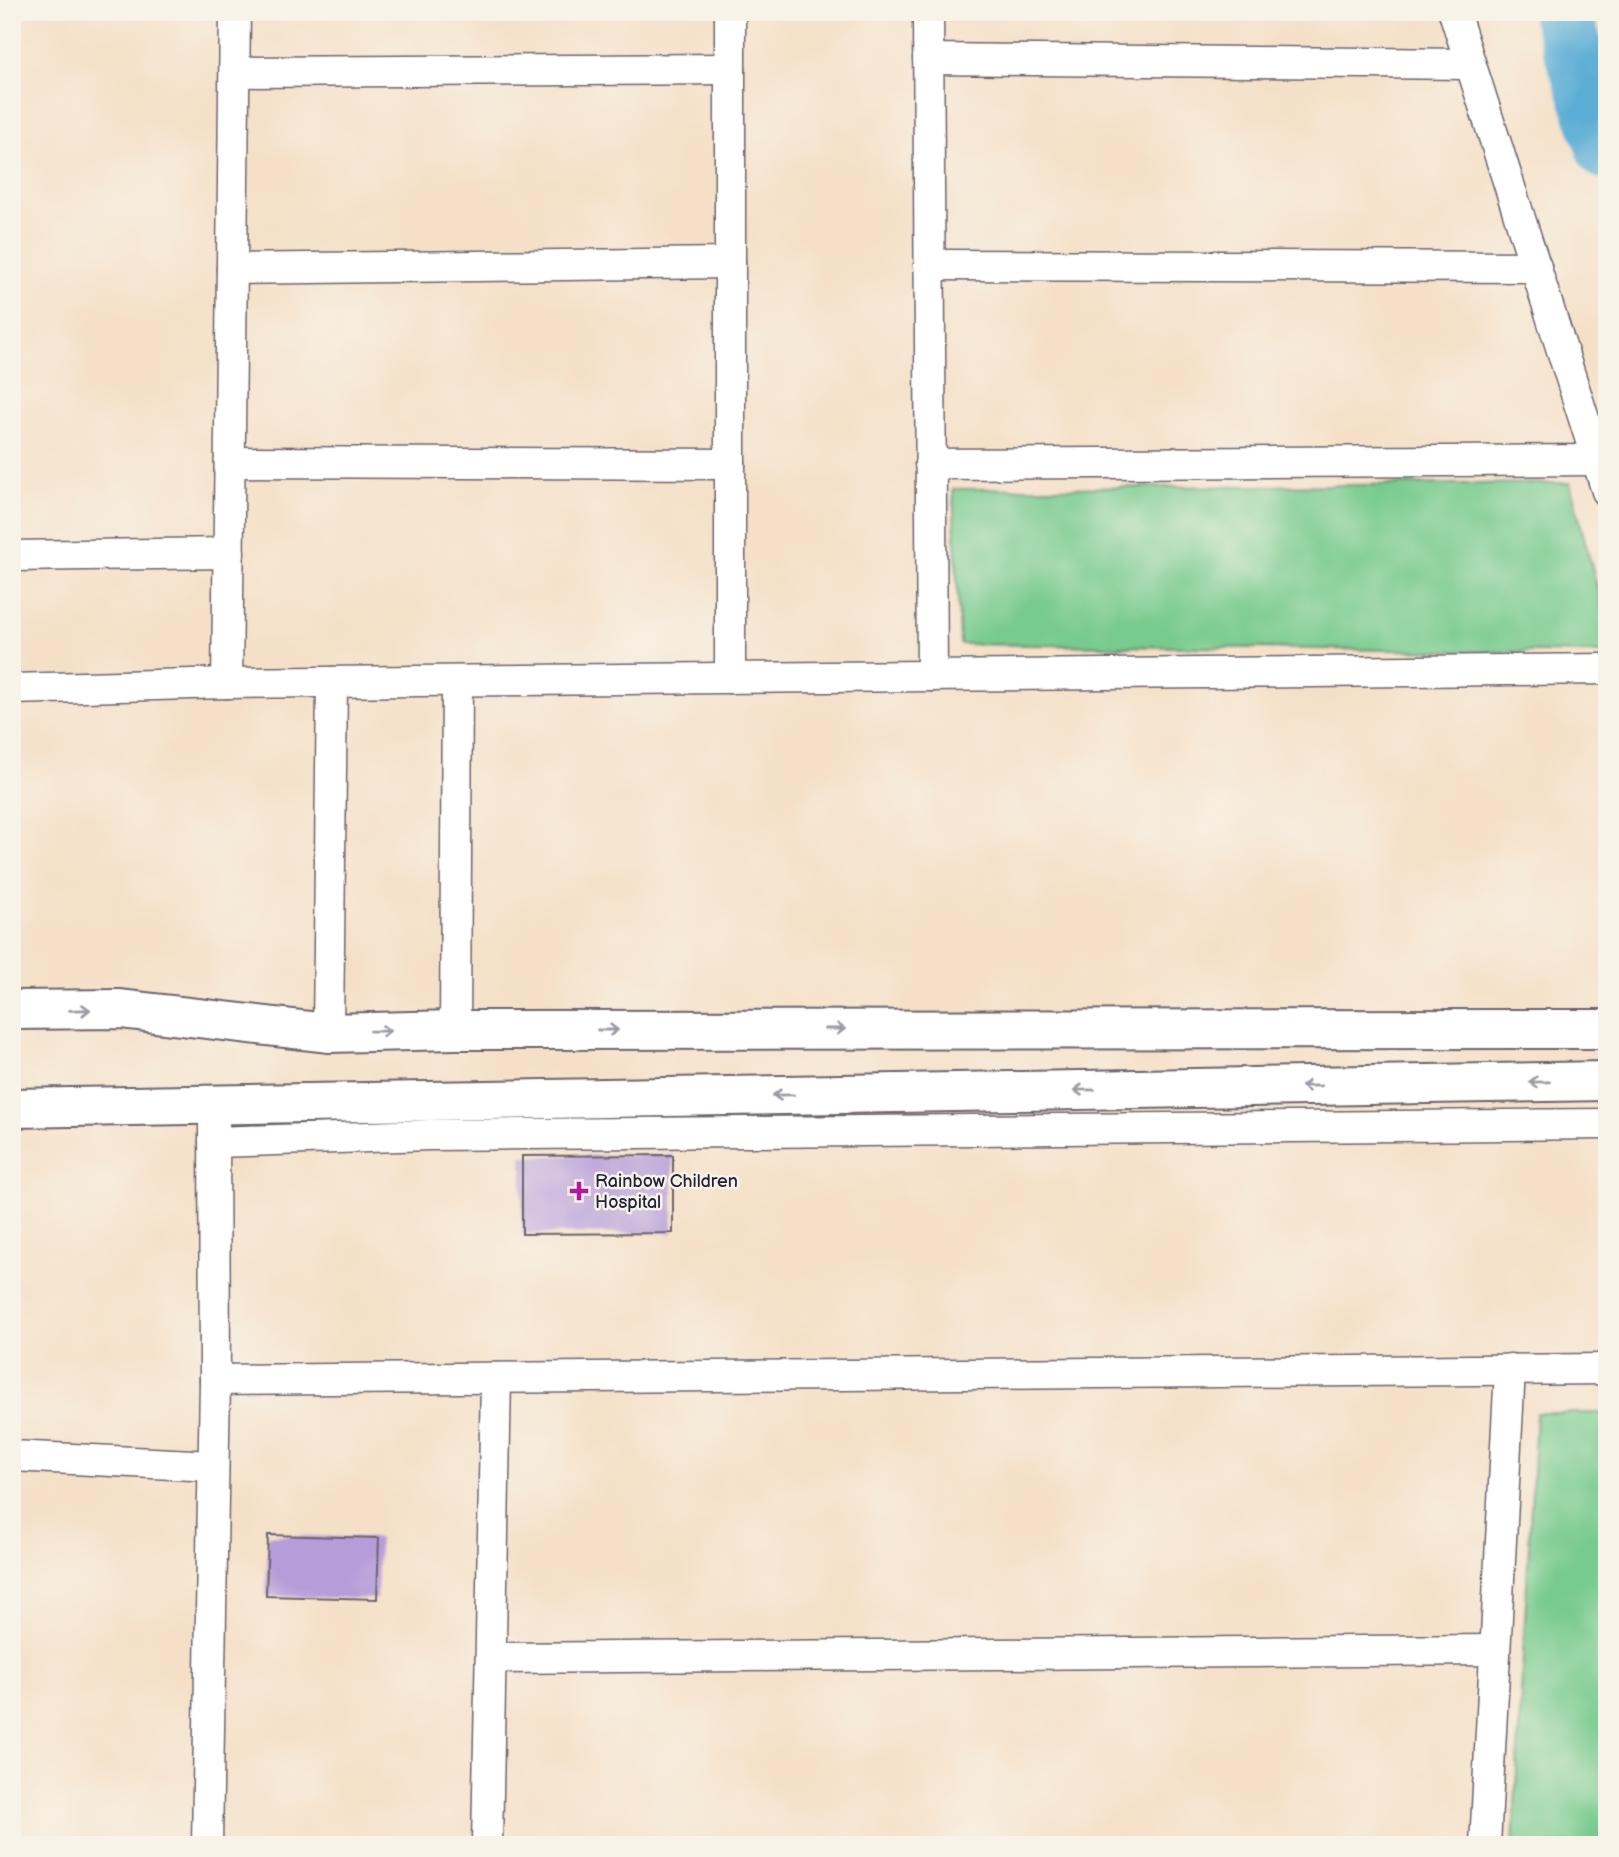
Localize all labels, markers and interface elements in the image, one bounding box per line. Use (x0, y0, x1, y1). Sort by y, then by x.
one-way arrow (69, 1003, 92, 1017)
one-way arrow (823, 1022, 846, 1036)
one-way arrow (596, 1023, 619, 1037)
one-way arrow (368, 1025, 391, 1038)
one-way arrow (1527, 1075, 1550, 1089)
one-way arrow (1300, 1079, 1323, 1093)
one-way arrow (1072, 1083, 1095, 1096)
one-way arrow (771, 1088, 794, 1102)
place label: Rainbow Children Hospital (595, 1171, 738, 1213)
marker: Rainbow Children Hospital (569, 1181, 589, 1201)

